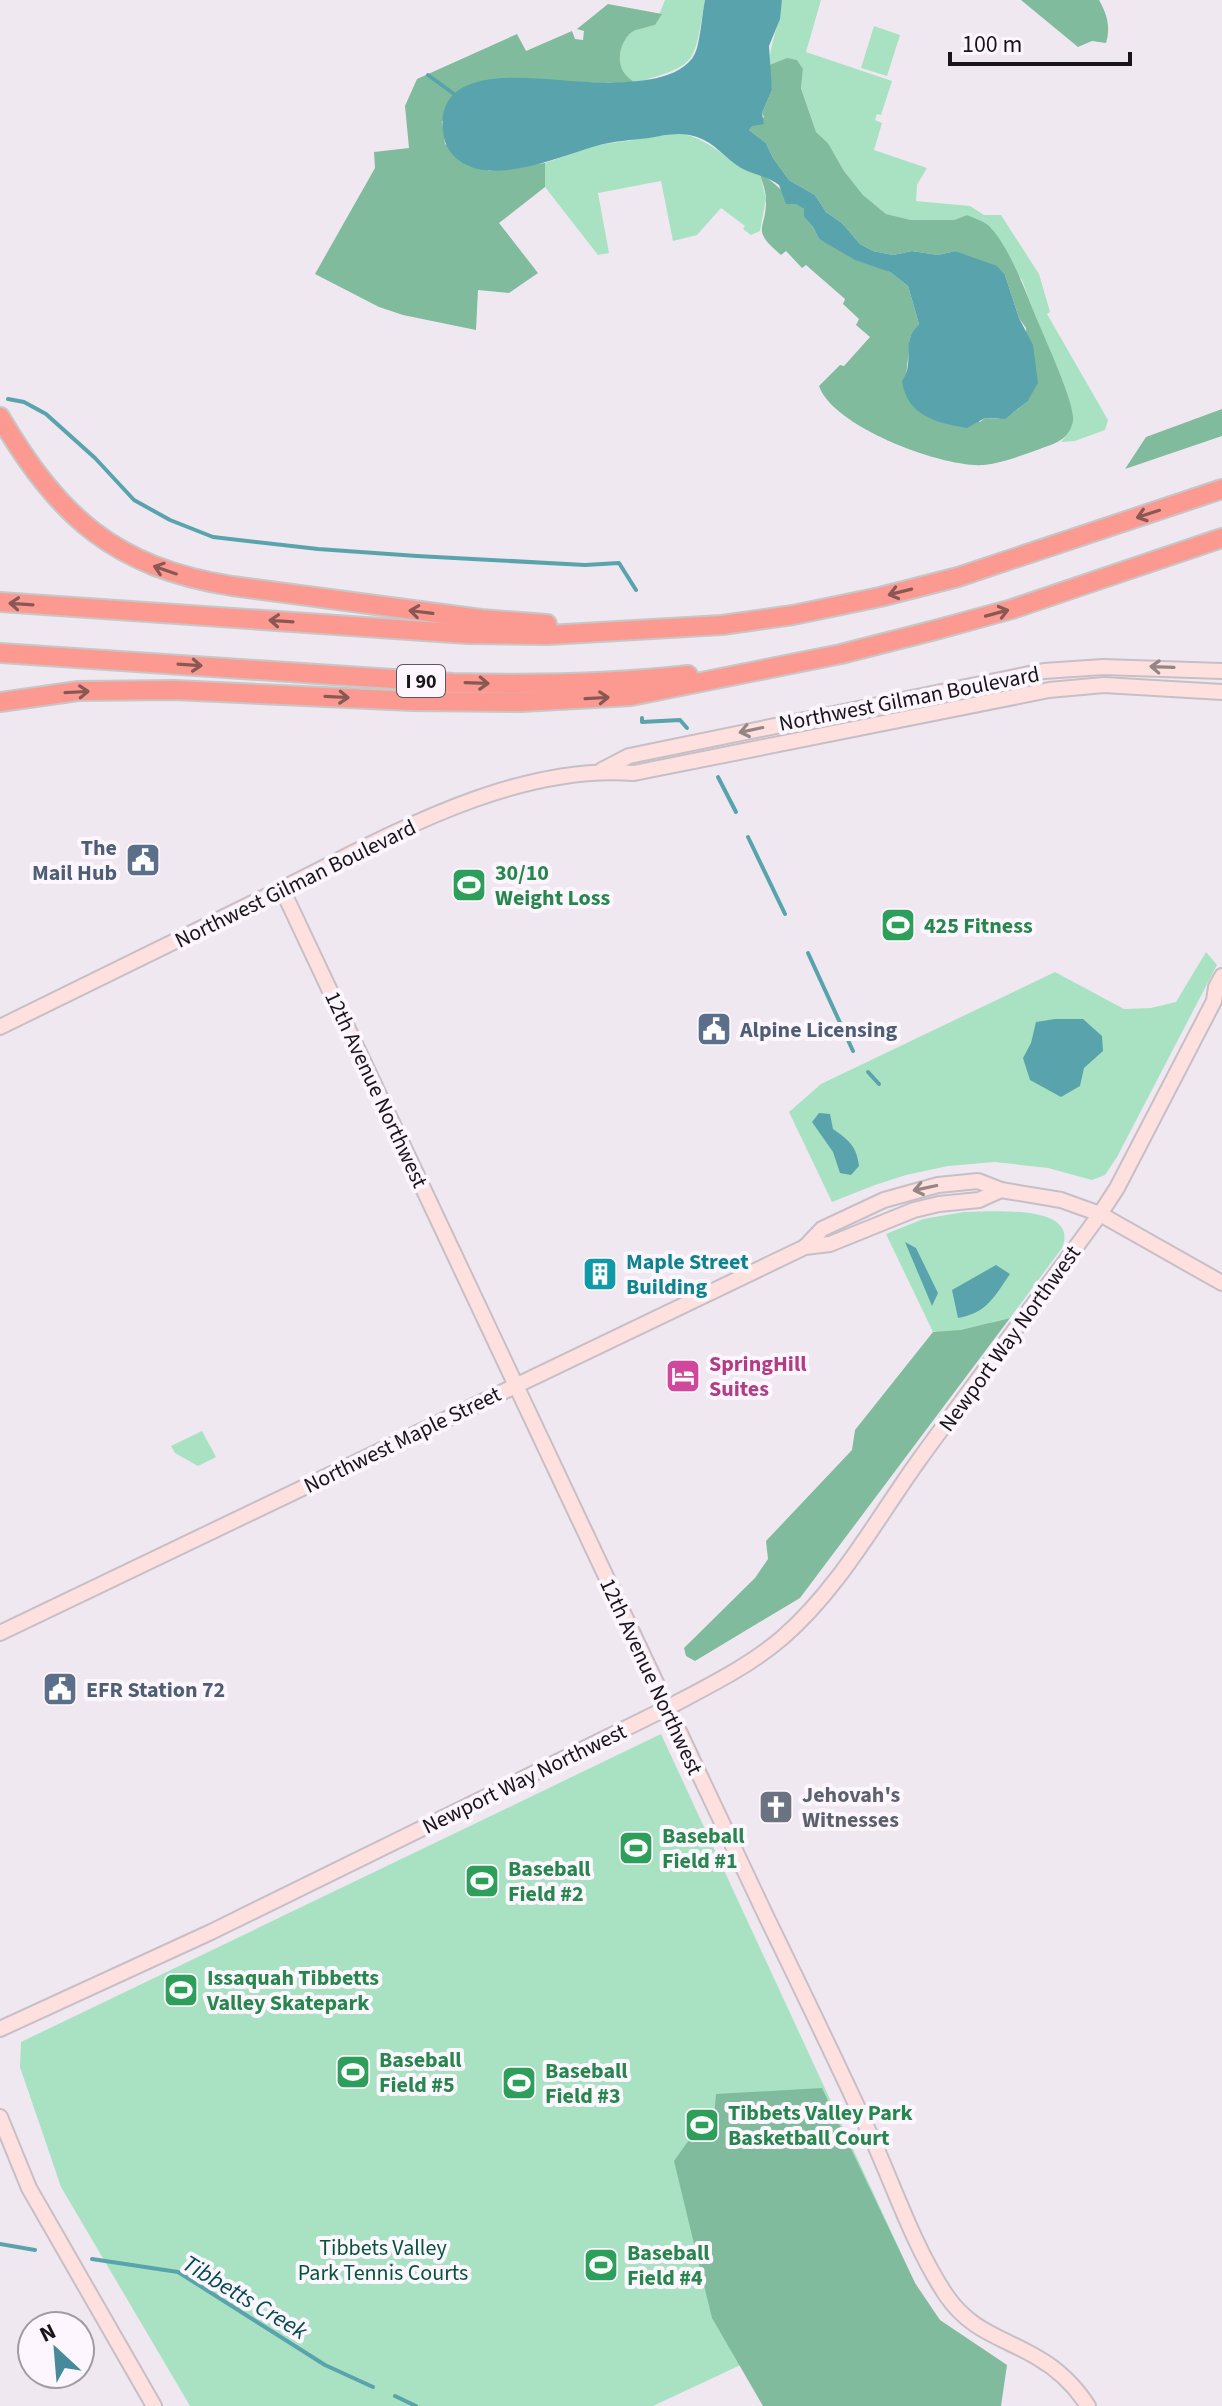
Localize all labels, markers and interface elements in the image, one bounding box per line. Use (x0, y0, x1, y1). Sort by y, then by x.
scale bar (950, 16, 1130, 66)
text: 100 m (962, 27, 1022, 62)
one-way arrow (1136, 507, 1161, 522)
one-way arrow (153, 562, 178, 577)
one-way arrow (888, 585, 914, 600)
one-way arrow (8, 596, 35, 611)
one-way arrow (408, 604, 435, 619)
one-way arrow (984, 605, 1010, 620)
one-way arrow (268, 614, 294, 629)
one-way arrow (176, 658, 203, 673)
street label: Northwest Gilman Boulevard (776, 658, 1042, 740)
one-way arrow (1149, 660, 1176, 675)
road number: I 90 (397, 665, 445, 697)
one-way arrow (463, 676, 490, 691)
one-way arrow (63, 684, 90, 699)
one-way arrow (323, 689, 350, 704)
one-way arrow (583, 691, 610, 706)
one-way arrow (738, 723, 764, 738)
street label: Northwest Gilman Boulevard (169, 811, 421, 956)
place label: The Mail Hub (32, 832, 117, 889)
public building icon: The Mail Hub (124, 841, 162, 879)
place label: 30/10 Weight Loss (495, 857, 610, 914)
sports icon: 30/10 Weight Loss (450, 866, 488, 904)
sports icon: 425 Fitness (879, 906, 917, 944)
place label: 425 Fitness (924, 910, 1033, 942)
street label: 12th Avenue Northwest (316, 986, 436, 1194)
public building icon: Alpine Licensing (695, 1010, 733, 1048)
place label: Alpine Licensing (739, 1014, 897, 1046)
one-way arrow (913, 1181, 938, 1196)
street label: Newport Way Northwest (931, 1238, 1089, 1438)
place label: Maple Street Building (626, 1246, 749, 1303)
building icon: Maple Street Building (581, 1255, 619, 1293)
place label: SpringHill Suites (709, 1348, 807, 1405)
hotel icon: SpringHill Suites (664, 1357, 702, 1395)
street label: Northwest Maple Street (298, 1378, 507, 1502)
street label: 12th Avenue Northwest (591, 1573, 711, 1781)
public building icon: EFR Station 72 (41, 1670, 79, 1708)
place label: EFR Station 72 (86, 1674, 225, 1706)
street label: Newport Way Northwest (417, 1715, 632, 1842)
place label: Jehovah's Witnesses (802, 1779, 901, 1836)
church icon: Jehovah's Witnesses (757, 1788, 795, 1826)
place label: Baseball Field #1 (662, 1820, 745, 1877)
sports icon: Baseball Field #1 (617, 1829, 655, 1867)
place label: Baseball Field #2 (508, 1853, 591, 1910)
sports icon: Baseball Field #2 (463, 1862, 501, 1900)
place label: Issaquah Tibbetts Valley Skatepark (206, 1962, 379, 2019)
sports icon: Issaquah Tibbetts Valley Skatepark (162, 1971, 200, 2009)
place label: Baseball Field #5 (379, 2044, 462, 2101)
sports icon: Baseball Field #5 (334, 2053, 372, 2091)
place label: Baseball Field #3 (545, 2055, 628, 2112)
sports icon: Baseball Field #3 (500, 2064, 538, 2102)
place label: Tibbets Valley Park Basketball Court (728, 2097, 913, 2154)
sports icon: Tibbets Valley Park Basketball Court (683, 2106, 721, 2144)
park label: Tibbets Valley Park Tennis Courts (298, 2232, 468, 2289)
place label: Baseball Field #4 (627, 2237, 710, 2294)
water label: Tibbetts Creek (176, 2246, 314, 2349)
sports icon: Baseball Field #4 (582, 2246, 620, 2284)
north arrow (16, 2310, 96, 2390)
text: N (34, 2315, 61, 2351)

